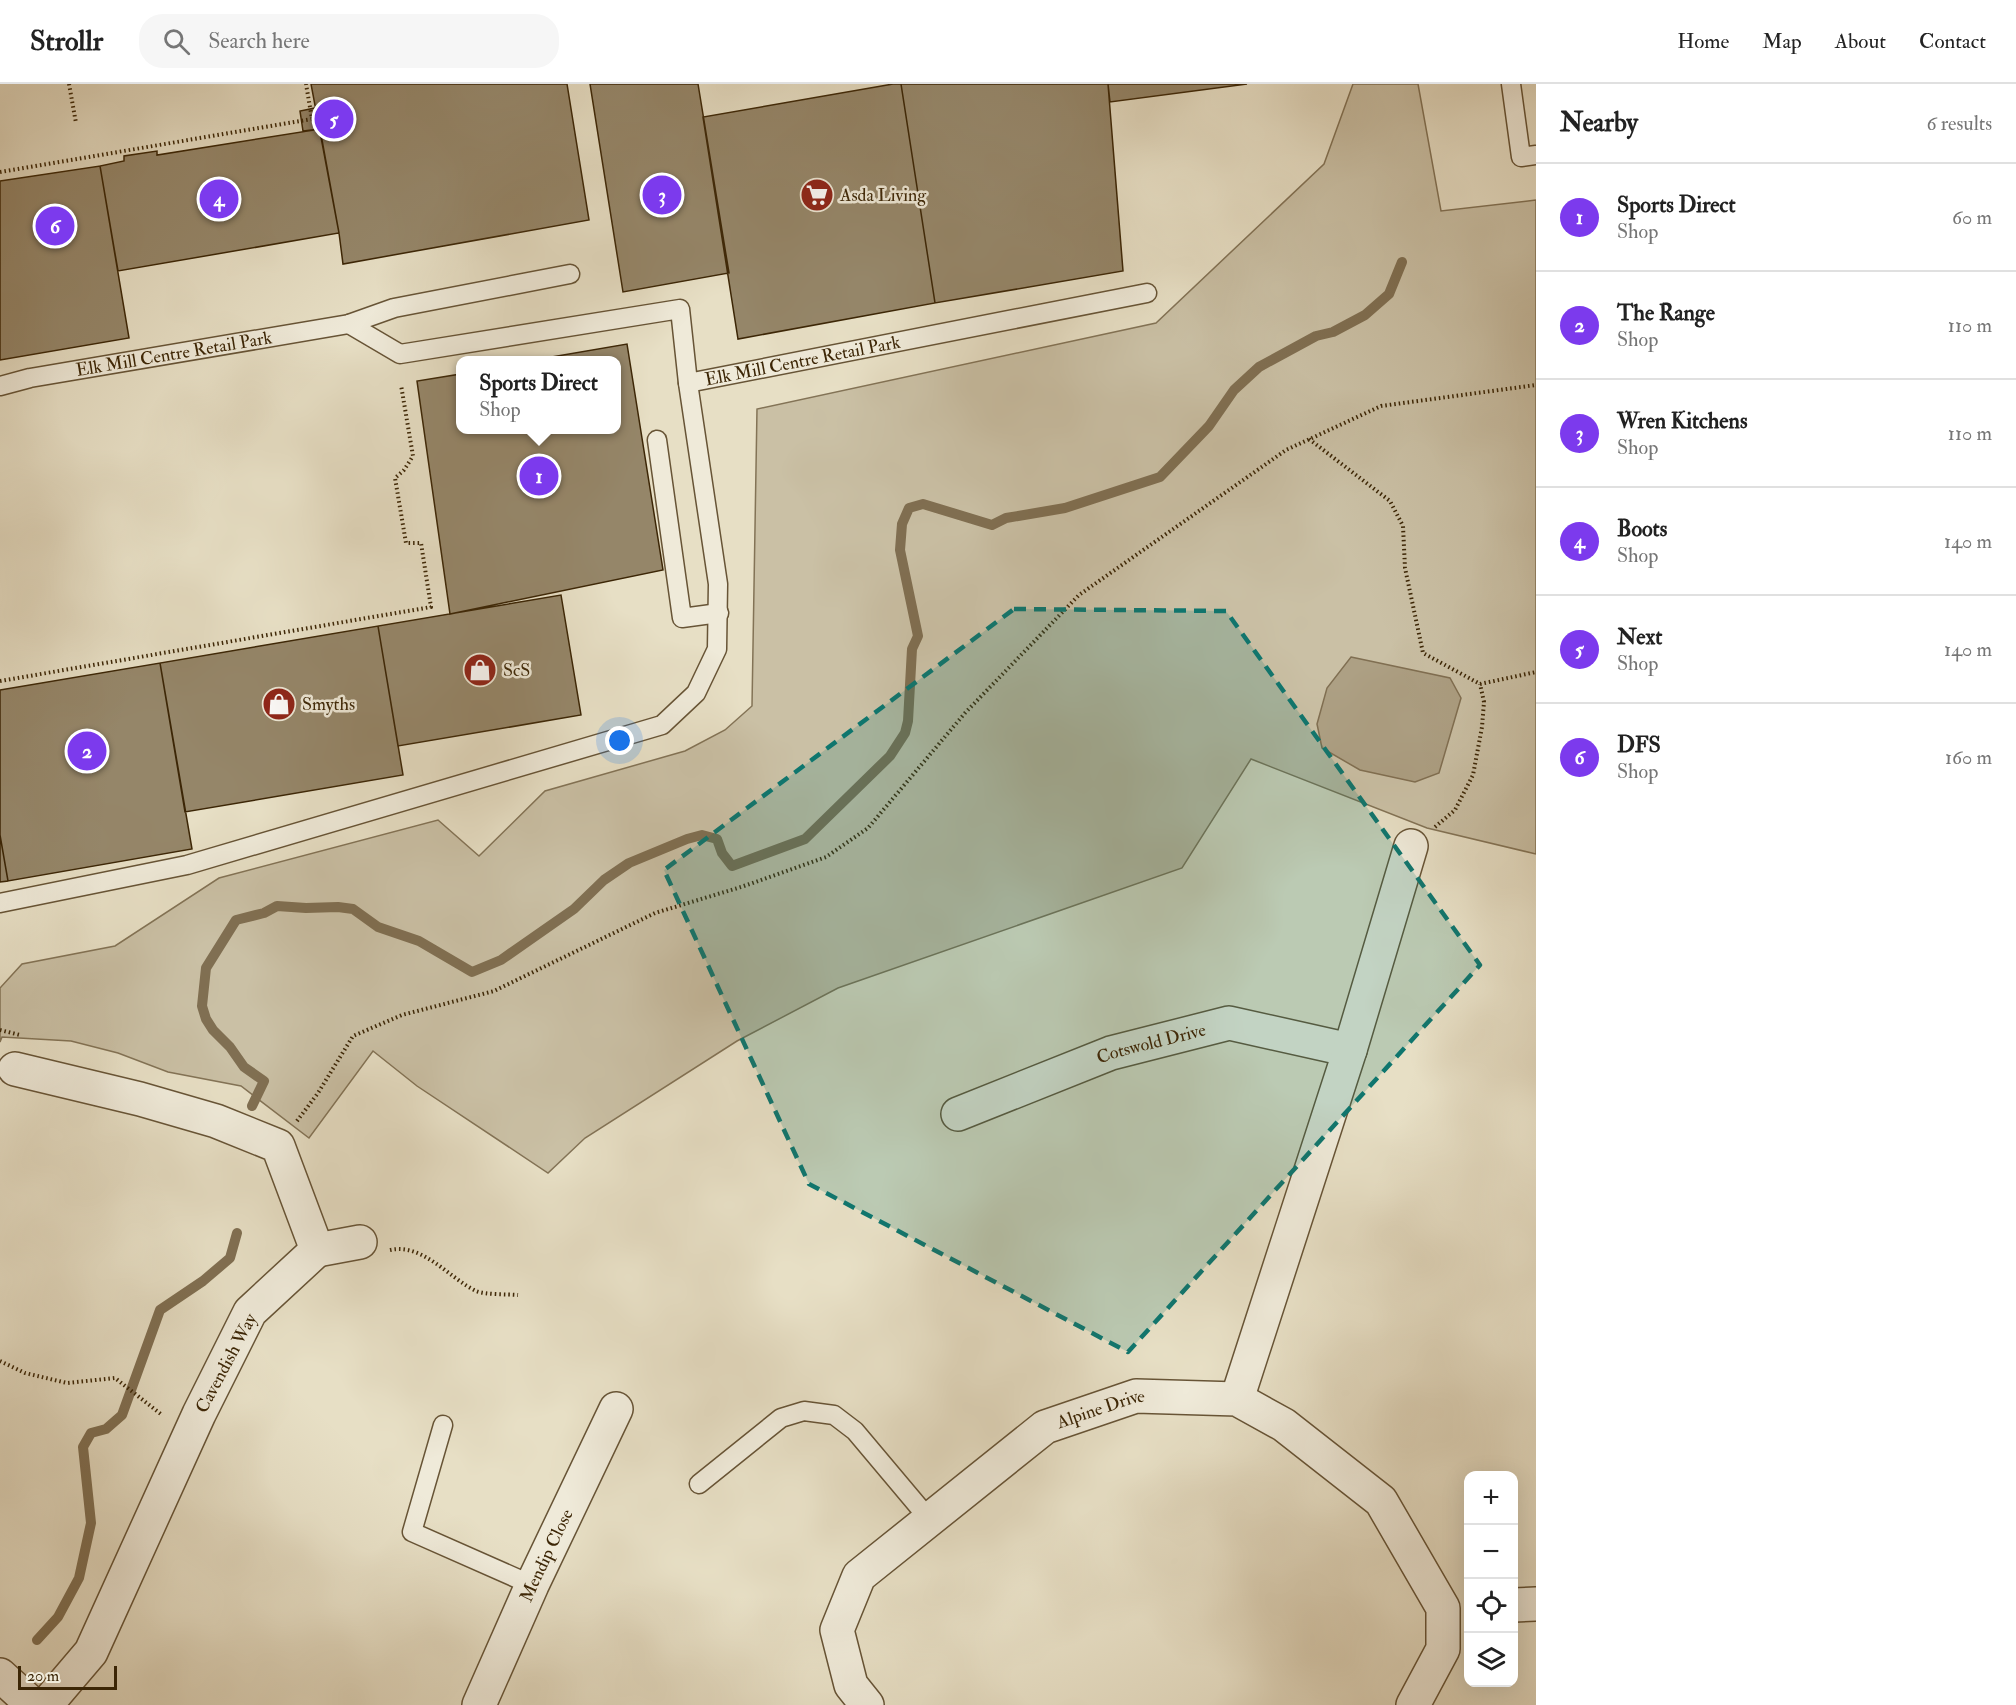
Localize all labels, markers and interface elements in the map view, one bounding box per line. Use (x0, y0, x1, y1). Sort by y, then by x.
search box (139, 14, 559, 68)
text: Strollr (30, 24, 103, 59)
icon: search (160, 25, 193, 58)
text: Search here (208, 27, 310, 55)
text: Home (1677, 28, 1729, 55)
text: Map (1762, 28, 1802, 55)
text: About (1835, 28, 1886, 55)
text: Contact (1919, 28, 1986, 55)
pin: 5 (314, 96, 354, 141)
text: Nearby (1560, 107, 1638, 139)
text: 6 results (1926, 111, 1992, 136)
pin: 3 (642, 172, 682, 218)
pin: 4 (200, 176, 238, 222)
supermarket icon: Asda Living (799, 177, 835, 213)
place label: Asda Living (839, 184, 927, 207)
text: Sports Direct (1617, 191, 1736, 219)
pin: 6 (36, 204, 74, 248)
text: 1 (1576, 205, 1583, 230)
text: 60 m (1952, 205, 1992, 230)
text: Shop (1617, 219, 1658, 244)
text: The Range (1617, 299, 1715, 327)
text: 2 (1574, 313, 1585, 338)
text: 110 m (1948, 313, 1992, 338)
street label: Elk Mill Centre Retail Park (74, 326, 274, 382)
text: Shop (1617, 327, 1658, 352)
street label: Elk Mill Centre Retail Park (703, 331, 903, 391)
popup (456, 356, 621, 434)
text: Sports Direct (479, 369, 598, 397)
text: Shop (479, 397, 521, 422)
text: Wren Kitchens (1617, 407, 1747, 435)
text: 3 (1576, 421, 1583, 446)
text: 110 m (1948, 421, 1992, 446)
text: Shop (1617, 435, 1658, 460)
pin: 1 (520, 454, 558, 498)
text: Boots (1617, 515, 1667, 543)
text: 4 (1574, 529, 1585, 554)
text: 140 m (1944, 529, 1992, 554)
text: Shop (1617, 543, 1658, 568)
text: Next (1617, 623, 1662, 651)
text: 5 (1575, 637, 1584, 662)
text: 140 m (1944, 637, 1992, 662)
text: Shop (1617, 651, 1658, 676)
shop icon: ScS (462, 652, 498, 688)
place label: ScS (503, 659, 530, 682)
shop icon: Smyths (261, 686, 297, 722)
place label: Smyths (302, 693, 355, 716)
your location (605, 726, 634, 755)
pin: 2 (68, 728, 106, 774)
text: DFS (1617, 731, 1661, 759)
text: 6 (1574, 745, 1585, 770)
text: 160 m (1945, 745, 1992, 770)
text: Shop (1617, 759, 1658, 784)
street label: Cotswold Drive (1093, 1018, 1209, 1070)
street label: Cavendish Way (191, 1309, 263, 1417)
street label: Alpine Drive (1053, 1385, 1146, 1434)
map controls (1464, 1471, 1518, 1687)
button: + (1464, 1471, 1518, 1525)
street label: Mendip Close (515, 1505, 579, 1606)
button: − (1464, 1525, 1518, 1579)
button: locate (1464, 1579, 1518, 1633)
button: layers (1464, 1633, 1518, 1687)
scale bar (18, 1663, 117, 1690)
text: 20 m (27, 1666, 59, 1686)

